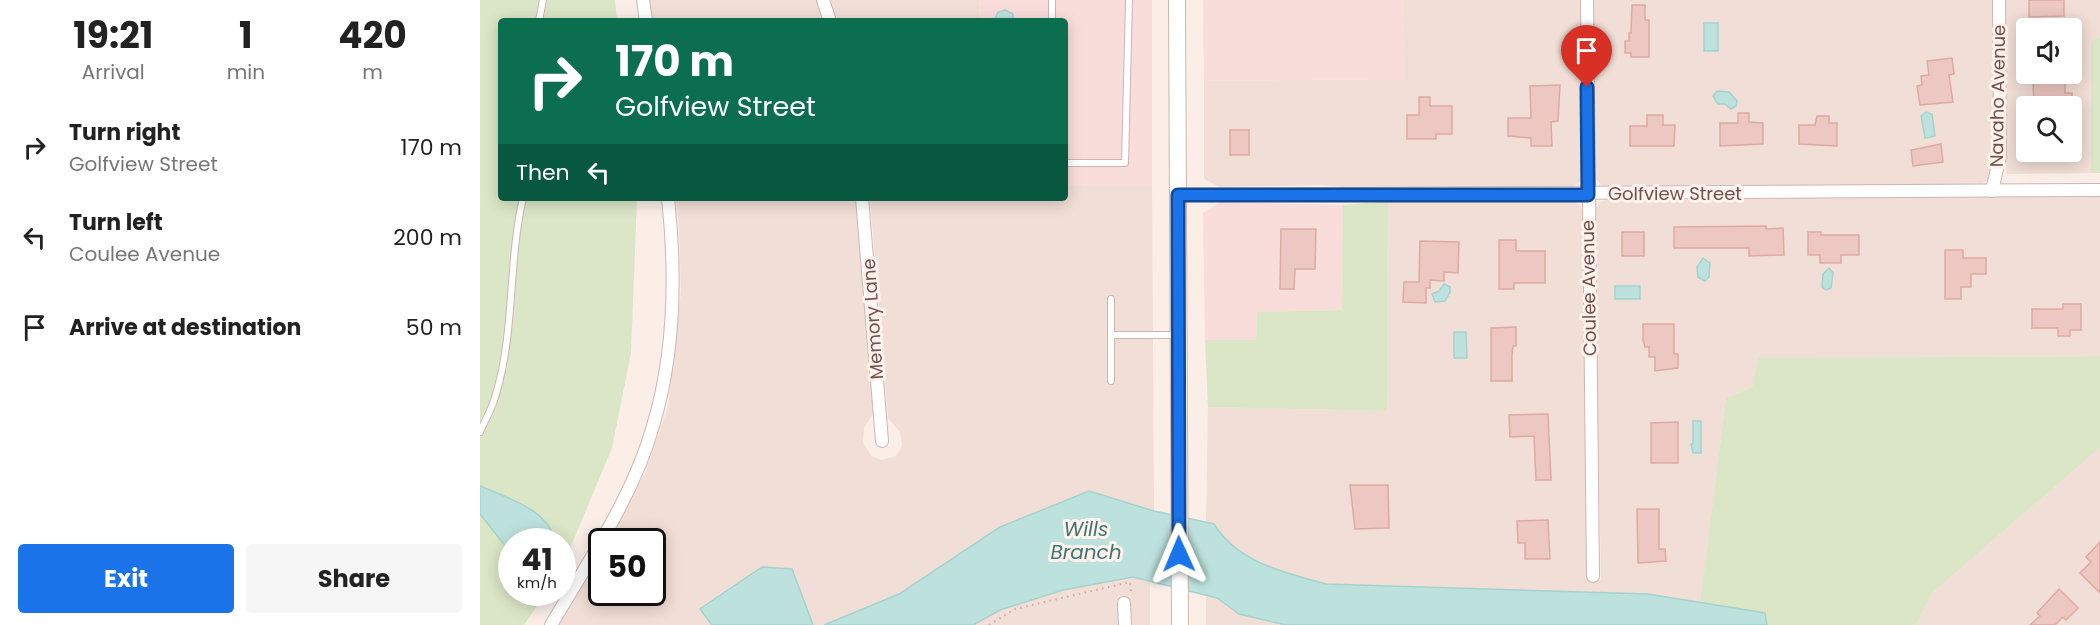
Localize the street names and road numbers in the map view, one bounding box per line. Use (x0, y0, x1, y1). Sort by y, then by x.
street label: Navaho Avenue (1984, 25, 2011, 167)
street label: Golfview Street (1608, 181, 1742, 206)
street label: Coulee Avenue (1575, 220, 1602, 356)
street label: Memory Lane (856, 258, 889, 380)

